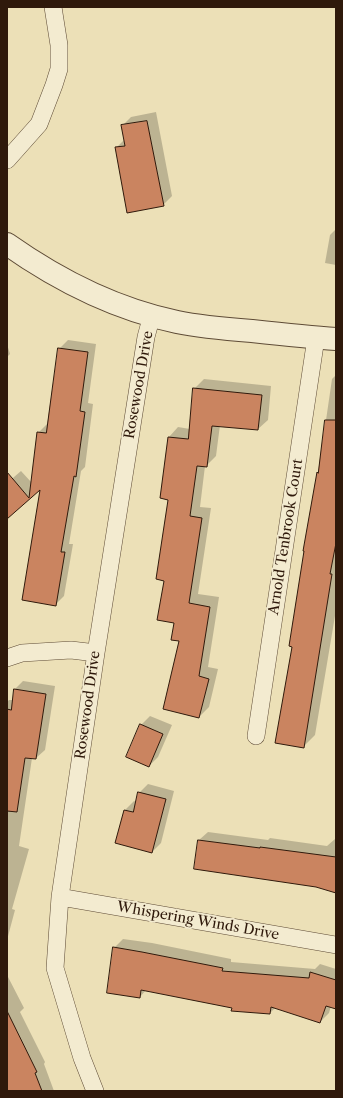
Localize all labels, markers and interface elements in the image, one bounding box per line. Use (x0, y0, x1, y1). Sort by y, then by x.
street label: Rosewood Drive (121, 330, 157, 440)
street label: Arnold Tenbrook Court (265, 458, 307, 616)
street label: Rosewood Drive (72, 650, 104, 760)
street label: Whispering Winds Drive (116, 898, 280, 944)

